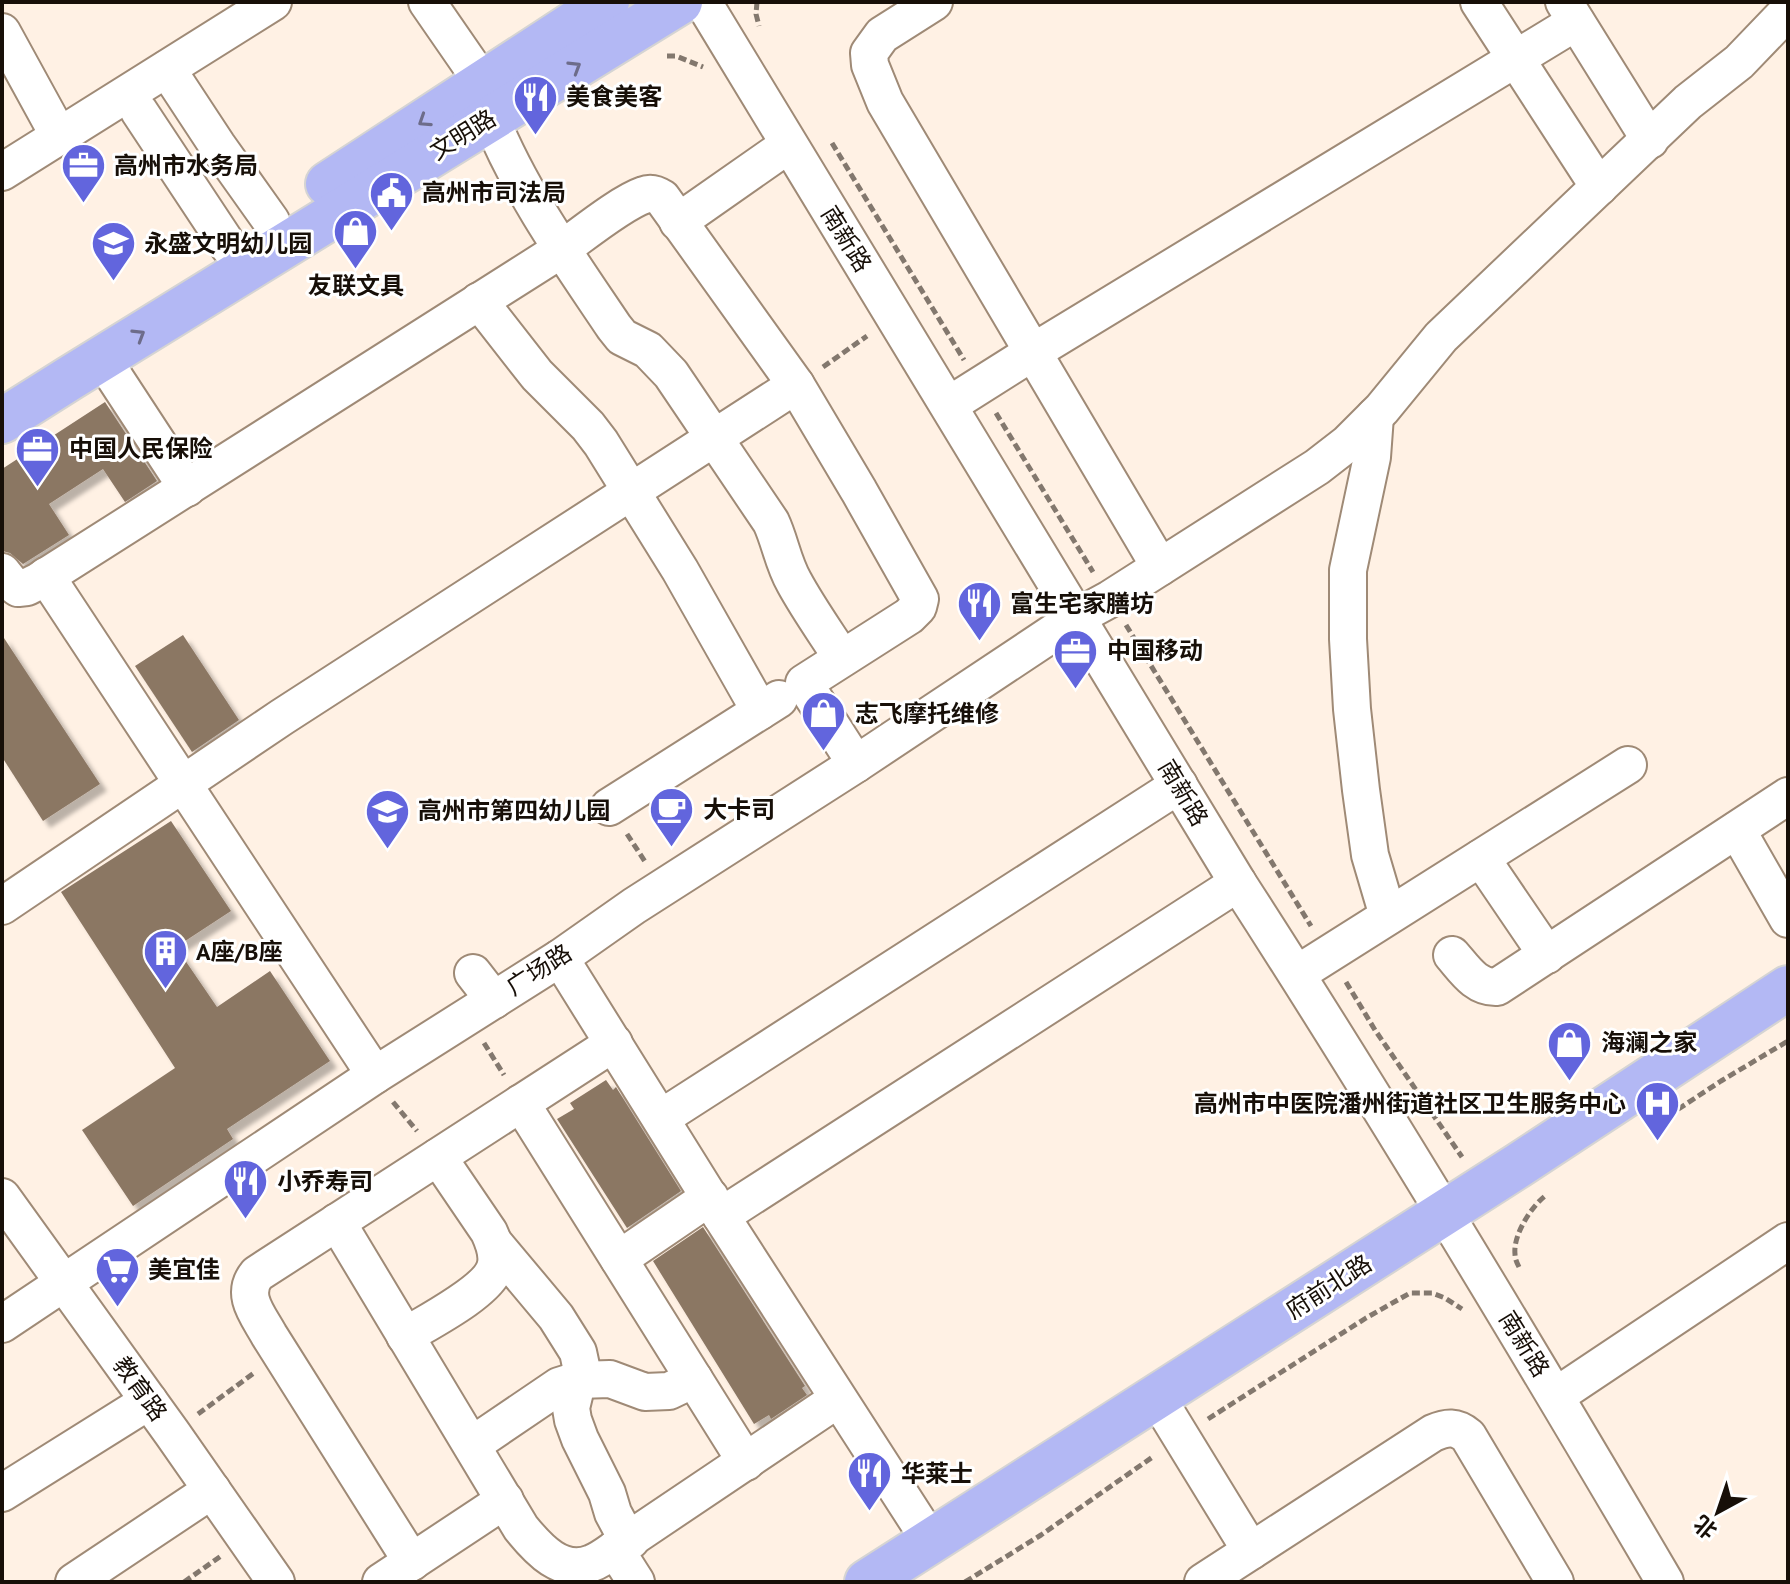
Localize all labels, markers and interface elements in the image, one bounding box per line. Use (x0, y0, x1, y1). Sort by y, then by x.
one-way arrow (566, 61, 581, 76)
restaurant icon: 美食美客 (511, 73, 559, 136)
place label: 美食美客 (566, 81, 662, 112)
street label: 文明路 (424, 102, 501, 167)
one-way arrow (419, 112, 433, 127)
office icon: 高州市水务局 (59, 142, 107, 205)
place label: 高州市水务局 (114, 150, 258, 181)
public building icon: 高州市司法局 (367, 169, 415, 232)
place label: 高州市司法局 (422, 177, 566, 208)
street label: 南新路 (814, 200, 879, 277)
shop icon: 友联文具 (332, 208, 380, 271)
school or university icon: 永盛文明幼儿园 (89, 220, 137, 283)
place label: 永盛文明幼儿园 (144, 228, 312, 259)
place label: 友联文具 (308, 270, 404, 301)
one-way arrow (130, 330, 145, 345)
office icon: 中国人民保险 (14, 425, 62, 488)
place label: 中国人民保险 (69, 433, 213, 464)
restaurant icon: 富生宅家膳坊 (955, 580, 1003, 643)
place label: 富生宅家膳坊 (1010, 588, 1154, 619)
office icon: 中国移动 (1052, 627, 1100, 690)
place label: 中国移动 (1107, 635, 1203, 666)
shop icon: 志飞摩托维修 (800, 690, 848, 753)
place label: 志飞摩托维修 (855, 698, 999, 729)
street label: 南新路 (1152, 754, 1215, 832)
cafe icon: 大卡司 (648, 786, 696, 849)
school or university icon: 高州市第四幼儿园 (363, 787, 411, 850)
place label: 大卡司 (703, 794, 775, 825)
place label: 高州市第四幼儿园 (418, 795, 610, 826)
building icon: A座/B座 (141, 928, 189, 991)
place label: A座/B座 (196, 936, 283, 967)
street label: 广场路 (500, 937, 577, 1002)
shop icon: 海澜之家 (1546, 1019, 1594, 1082)
place label: 海澜之家 (1601, 1027, 1697, 1058)
hospital icon: 高州市中医院潘州街道社区卫生服务中心 (1633, 1080, 1681, 1143)
place label: 高州市中医院潘州街道社区卫生服务中心 (1194, 1088, 1626, 1119)
restaurant icon: 小乔寿司 (222, 1158, 270, 1221)
place label: 小乔寿司 (277, 1166, 373, 1197)
supermarket icon: 美宜佳 (93, 1246, 141, 1309)
street label: 府前北路 (1280, 1247, 1377, 1326)
place label: 美宜佳 (148, 1254, 220, 1285)
street label: 南新路 (1492, 1305, 1557, 1382)
street label: 教育路 (107, 1350, 174, 1427)
restaurant icon: 华莱士 (846, 1450, 894, 1513)
place label: 华莱士 (901, 1458, 973, 1489)
north arrow (1678, 1472, 1758, 1552)
text: 北 (1688, 1510, 1723, 1545)

